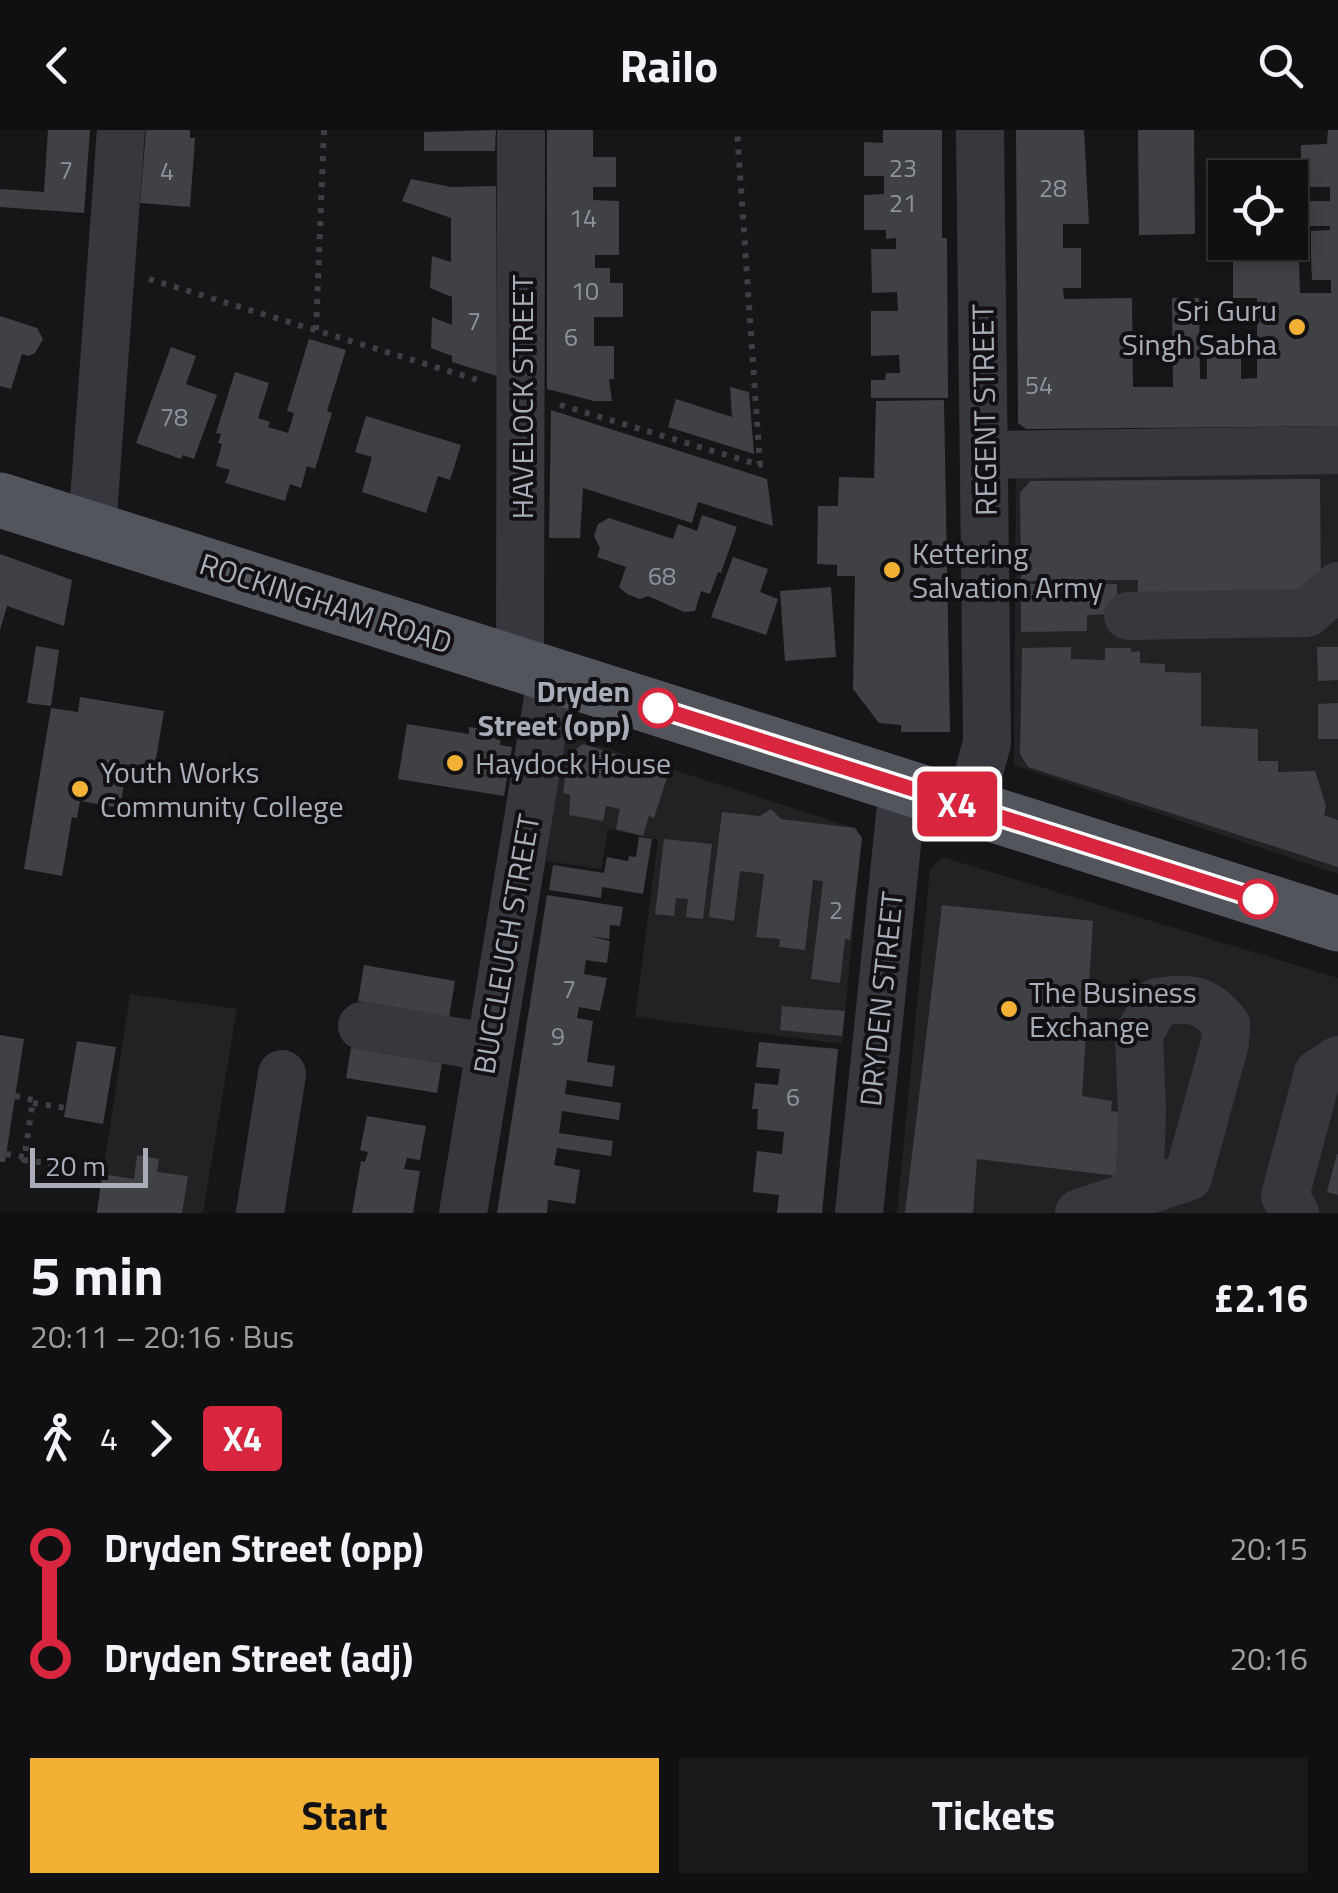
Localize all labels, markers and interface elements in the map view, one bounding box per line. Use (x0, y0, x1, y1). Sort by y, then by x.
text: Railo (620, 31, 718, 99)
icon: back (30, 38, 85, 93)
icon: search (1253, 38, 1308, 93)
house number: 23 (889, 149, 917, 187)
house number: 7 (59, 151, 73, 189)
house number: 4 (160, 152, 174, 190)
map controls (1208, 160, 1308, 260)
button: locate (1208, 160, 1308, 260)
house number: 28 (1039, 169, 1067, 207)
house number: 21 (889, 184, 917, 222)
house number: 14 (569, 199, 597, 237)
house number: 10 (571, 272, 599, 310)
street label: HAVELOCK STREET (499, 275, 545, 519)
place label: Sri Guru Singh Sabha (1122, 287, 1277, 367)
house number: 7 (467, 302, 481, 340)
street label: REGENT STREET (959, 303, 1009, 516)
marker: Sri Guru Singh Sabha (1286, 316, 1308, 338)
house number: 6 (564, 318, 578, 356)
house number: 54 (1025, 366, 1053, 404)
house number: 78 (160, 398, 188, 436)
place label: Kettering Salvation Army (912, 530, 1103, 610)
street label: ROCKINGHAM ROAD (194, 541, 458, 665)
house number: 68 (648, 557, 676, 595)
marker: Kettering Salvation Army (881, 559, 903, 581)
place label: Dryden Street (opp) (478, 668, 630, 748)
marker: Dryden Street (opp) (639, 689, 677, 727)
place label: Haydock House (475, 740, 671, 786)
place label: Youth Works Community College (100, 749, 344, 829)
marker: Haydock House (444, 752, 466, 774)
line badge: X4 (912, 772, 1002, 836)
text: X4 (937, 777, 977, 831)
marker: Youth Works Community College (69, 778, 91, 800)
street label: BUCCLEUCH STREET (461, 810, 552, 1078)
unlabelled marker (1239, 880, 1277, 918)
street label: DRYDEN STREET (847, 889, 915, 1109)
house number: 2 (829, 891, 843, 929)
place label: The Business Exchange (1029, 969, 1197, 1049)
house number: 7 (562, 970, 576, 1008)
marker: The Business Exchange (998, 998, 1020, 1020)
house number: 9 (551, 1017, 565, 1055)
house number: 6 (786, 1078, 800, 1116)
scale bar (30, 1143, 148, 1188)
text: 20 m (45, 1144, 106, 1187)
text: 5 min (30, 1233, 164, 1316)
text: £2.16 (1213, 1269, 1308, 1327)
text: 20:11 – 20:16 · Bus (30, 1312, 294, 1360)
icon: walk (30, 1411, 85, 1466)
icon: forward (133, 1411, 188, 1466)
text: X4 (223, 1411, 262, 1465)
text: 4 (100, 1414, 118, 1462)
text: Dryden Street (opp) (104, 1519, 424, 1577)
text: 20:15 (1229, 1524, 1308, 1572)
text: Dryden Street (adj) (104, 1629, 413, 1687)
text: 20:16 (1229, 1634, 1308, 1682)
button: Start (30, 1758, 659, 1873)
button: Tickets (679, 1758, 1308, 1873)

